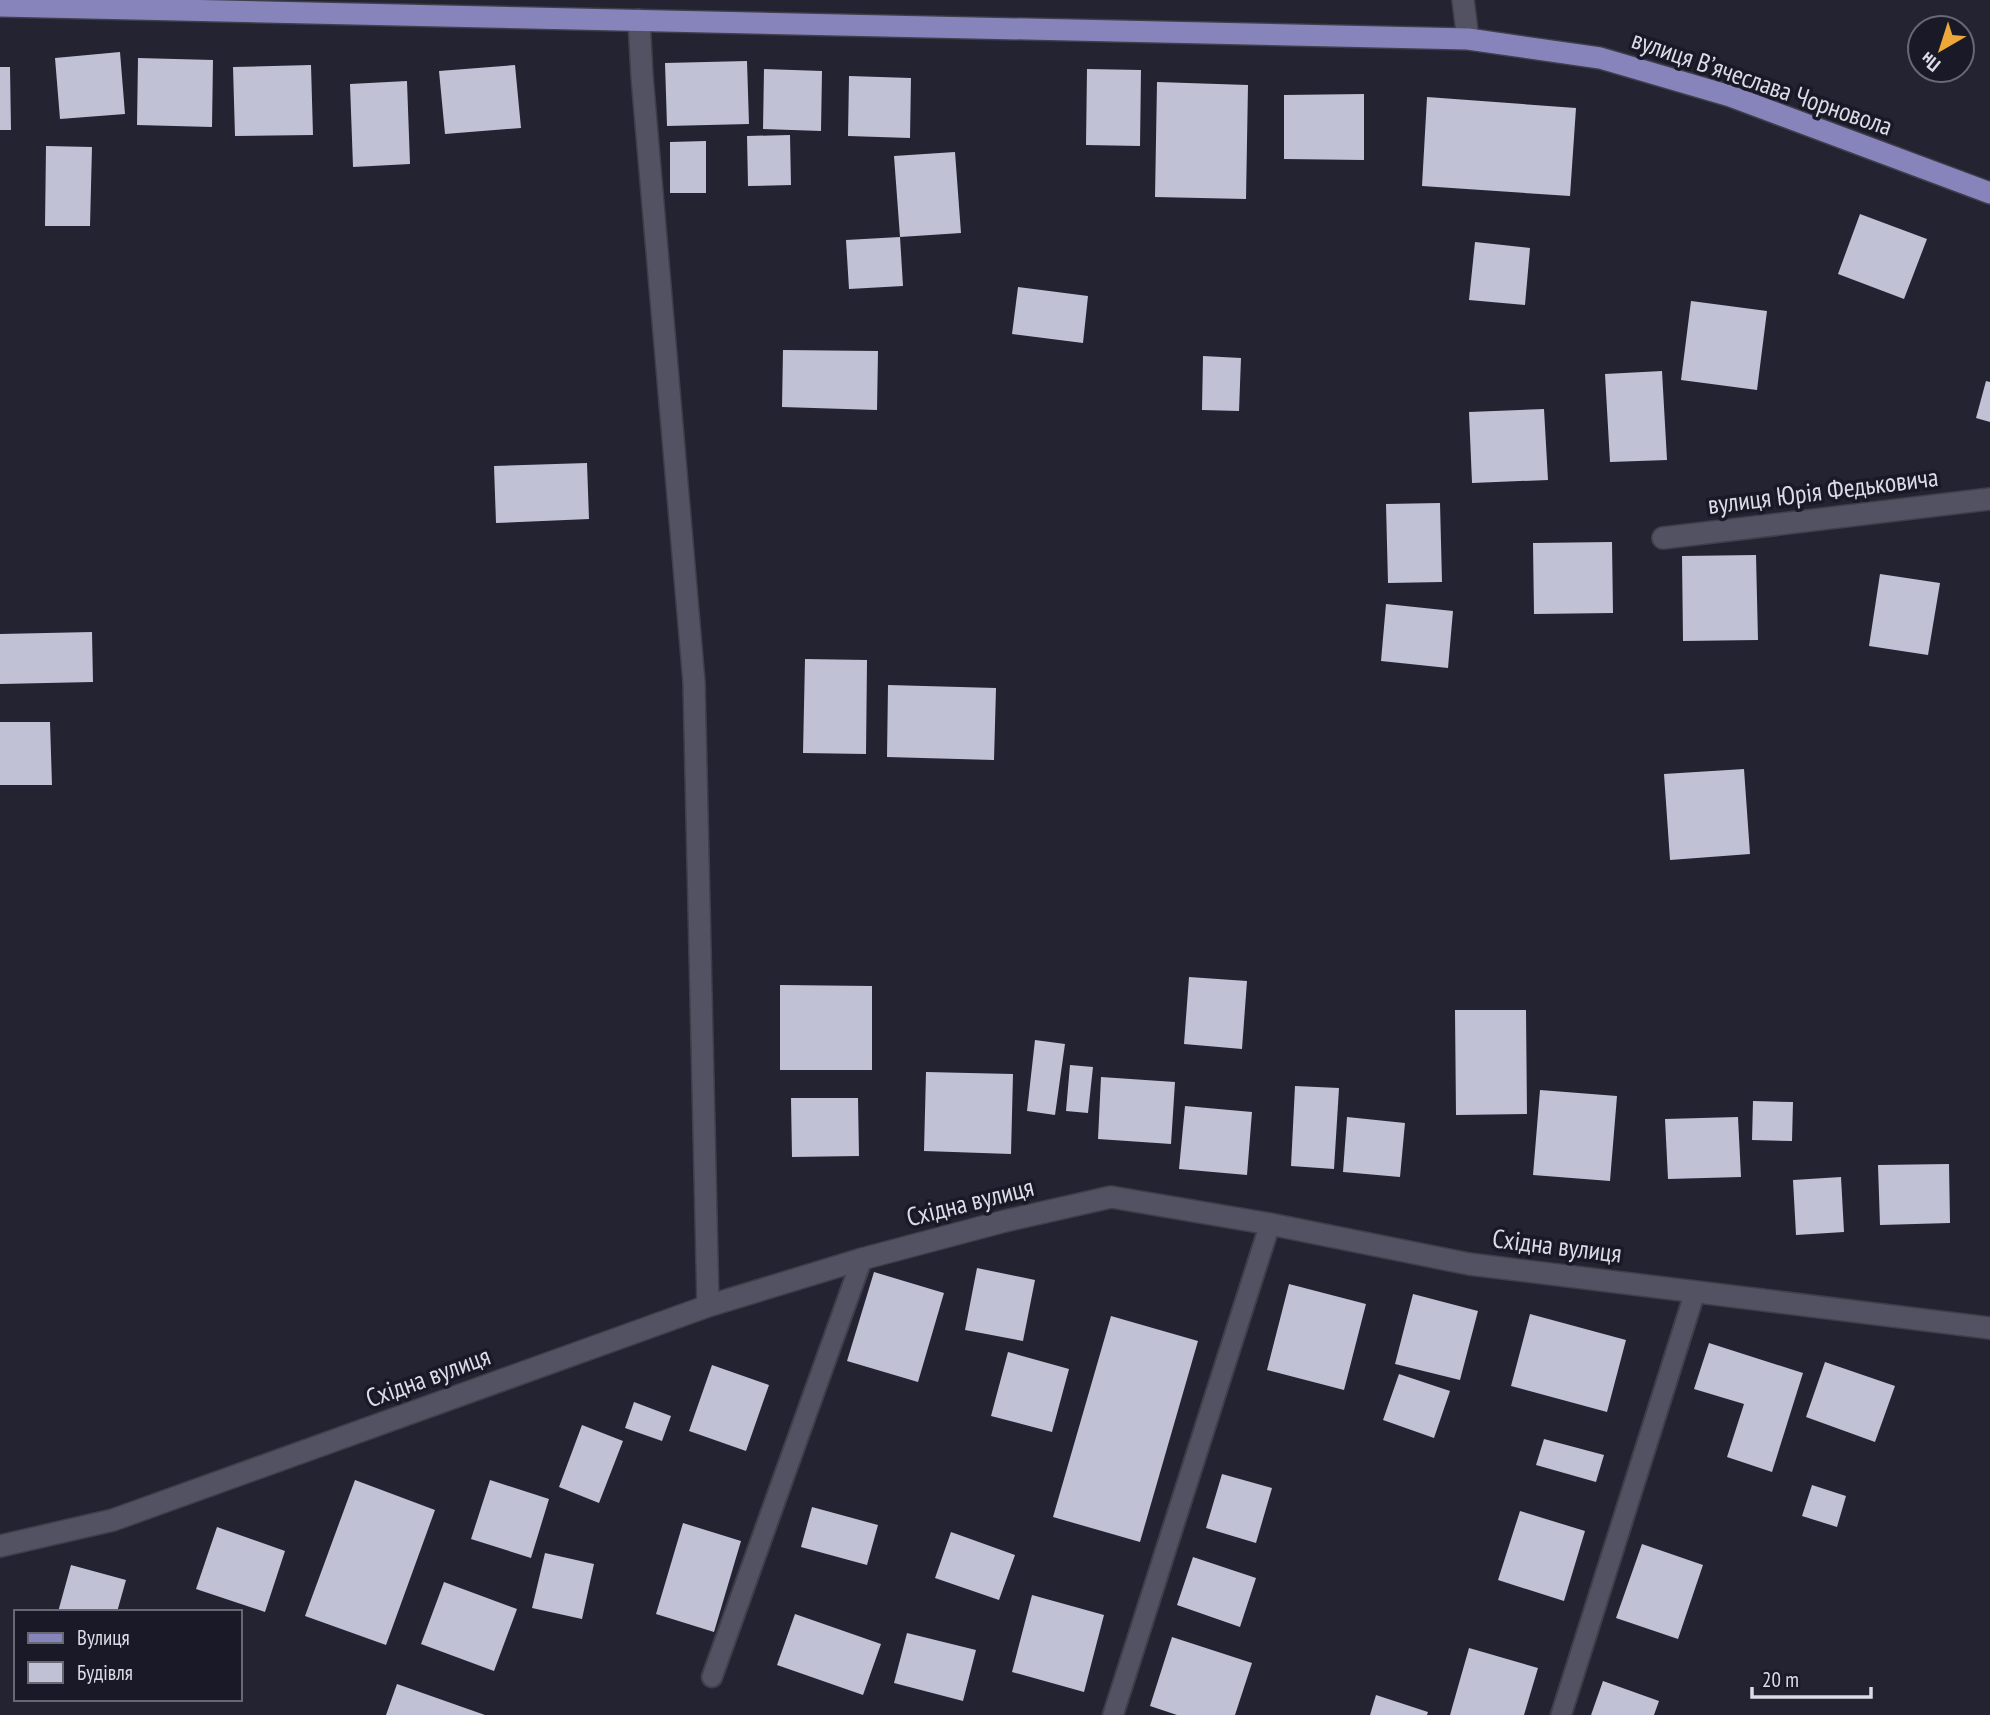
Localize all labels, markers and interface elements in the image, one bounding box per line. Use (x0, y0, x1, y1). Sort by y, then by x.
north arrow (1906, 14, 1976, 84)
street label: вулиця Вʼячеслава Чорновола (1628, 22, 1897, 143)
text: Пн (1916, 47, 1945, 77)
street label: вулиця Юрія Федьковича (1706, 460, 1940, 521)
street label: Східна вулиця (903, 1170, 1037, 1233)
street label: Східна вулиця (1491, 1221, 1624, 1270)
street label: Східна вулиця (361, 1339, 495, 1414)
legend (14, 1610, 242, 1701)
text: Вулиця (77, 1624, 130, 1651)
scale bar (1752, 1656, 1871, 1700)
text: Будівля (77, 1659, 133, 1686)
text: 20 m (1762, 1666, 1799, 1693)

